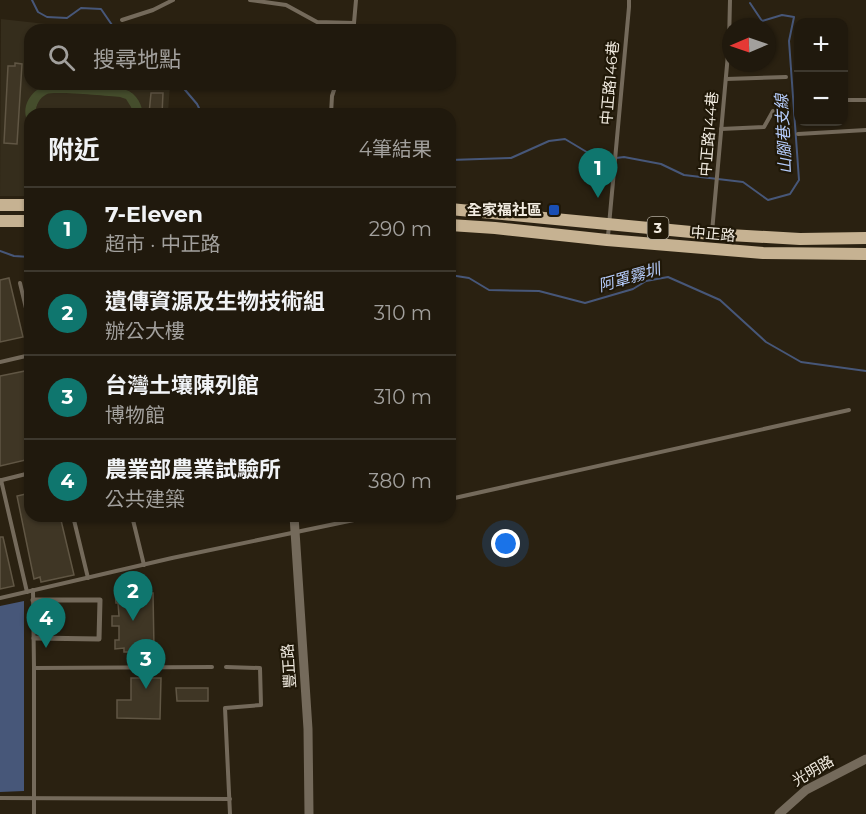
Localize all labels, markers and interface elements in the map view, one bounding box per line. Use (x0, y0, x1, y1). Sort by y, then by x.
north arrow (722, 18, 776, 72)
map controls (794, 18, 848, 126)
button: + (794, 18, 848, 72)
search box (24, 24, 456, 90)
street label: 中正路146巷 (596, 40, 623, 126)
icon: search (45, 41, 78, 74)
text: 搜尋地點 (93, 46, 181, 73)
button: − (794, 72, 848, 126)
street label: 中正路144巷 (695, 91, 722, 177)
water label: 山腳巷支線 (772, 92, 795, 174)
text: 附近 (48, 134, 100, 166)
text: 4筆結果 (359, 137, 432, 161)
pin: 1 (578, 148, 618, 198)
place label: 全家福社區 (467, 200, 542, 219)
text: 7-Eleven (105, 201, 203, 228)
marker: 全家福社區 (547, 203, 561, 217)
text: 1 (64, 217, 71, 241)
text: 290 m (369, 217, 432, 241)
road number: 3 (648, 217, 668, 239)
street label: 中正路 (690, 222, 736, 245)
text: 超市 · 中正路 (105, 232, 221, 256)
water label: 阿罩霧圳 (596, 259, 664, 295)
text: 遺傳資源及生物技術組 (105, 288, 325, 315)
text: 2 (62, 301, 73, 325)
text: 310 m (374, 301, 432, 325)
text: 辦公大樓 (105, 319, 185, 343)
text: 台灣土壤陳列館 (105, 372, 259, 399)
text: 3 (62, 385, 73, 409)
text: 310 m (374, 385, 432, 409)
text: 博物館 (105, 403, 165, 427)
text: 農業部農業試驗所 (105, 456, 281, 483)
text: 4 (61, 469, 74, 493)
text: 380 m (368, 469, 432, 493)
text: 公共建築 (105, 487, 185, 511)
your location (491, 529, 520, 558)
pin: 2 (114, 572, 152, 621)
pin: 4 (26, 598, 66, 648)
pin: 3 (126, 640, 166, 689)
street label: 豐正路 (277, 643, 300, 689)
street label: 光明路 (789, 751, 837, 790)

